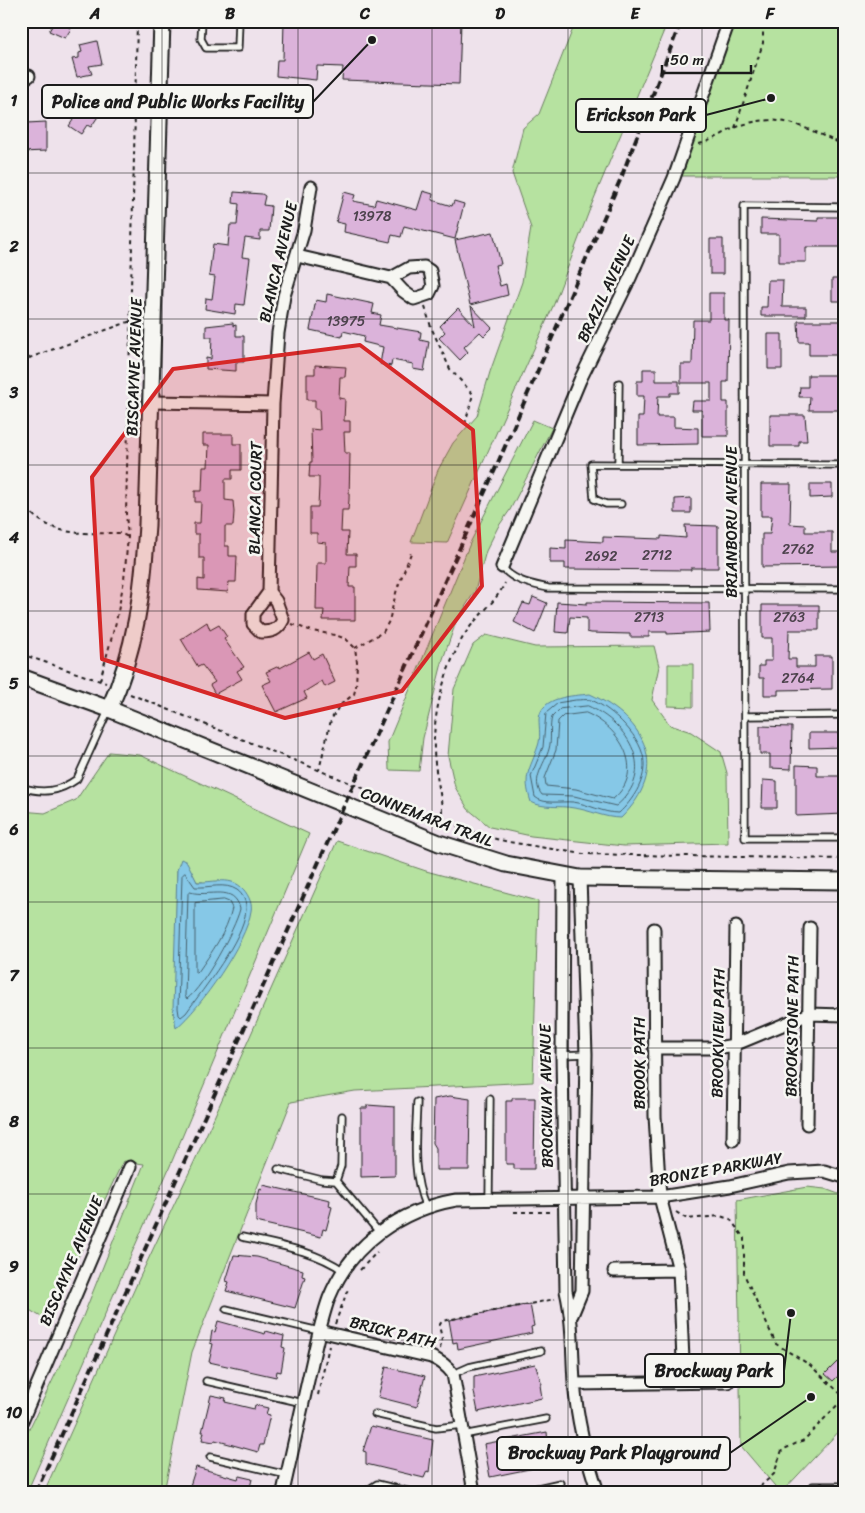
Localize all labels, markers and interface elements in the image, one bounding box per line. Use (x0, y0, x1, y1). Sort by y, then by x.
text: A (89, 0, 100, 28)
text: B (225, 0, 236, 28)
text: C (359, 0, 371, 28)
text: D (495, 0, 505, 28)
text: E (631, 0, 641, 28)
text: F (765, 0, 776, 28)
scale bar (662, 42, 751, 74)
text: 50 m (670, 47, 705, 73)
callout: Police and Public Works Facility (42, 85, 313, 118)
text: 1 (11, 86, 18, 115)
text: Police and Public Works Facility (52, 86, 305, 118)
callout: Erickson Park (576, 99, 706, 132)
text: Erickson Park (586, 99, 696, 131)
street label: BLANCA AVENUE (250, 198, 306, 325)
house number: 13978 (353, 204, 392, 229)
street label: BRAZIL AVENUE (568, 230, 644, 347)
text: 2 (8, 232, 19, 261)
street label: BISCAYNE AVENUE (117, 296, 151, 437)
house number: 13975 (327, 309, 366, 334)
text: 3 (9, 378, 19, 407)
street label: BLANCA COURT (240, 440, 271, 555)
street label: BRIANBORU AVENUE (717, 445, 746, 598)
text: 4 (8, 523, 19, 552)
house number: 2762 (782, 537, 814, 562)
house number: 2712 (642, 543, 672, 568)
house number: 2692 (585, 544, 617, 569)
house number: 2713 (634, 605, 664, 630)
house number: 2763 (773, 605, 805, 630)
house number: 2764 (782, 666, 815, 691)
text: 5 (9, 669, 19, 698)
street label: CONNEMARA TRAIL (356, 778, 498, 856)
text: 6 (8, 815, 19, 844)
street label: BROOKSTONE PATH (776, 955, 808, 1097)
text: 7 (9, 961, 20, 990)
street label: BROOKVIEW PATH (702, 967, 734, 1098)
street label: BROOK PATH (625, 1017, 654, 1109)
street label: BROCKWAY AVENUE (530, 1023, 562, 1168)
text: 8 (8, 1107, 19, 1136)
street label: BRONZE PARKWAY (647, 1143, 785, 1195)
street label: BISCAYNE AVENUE (31, 1191, 112, 1330)
text: 9 (9, 1252, 19, 1281)
street label: BRICK PATH (346, 1307, 440, 1357)
callout: Brockway Park (645, 1354, 784, 1387)
text: Brockway Park (655, 1355, 774, 1387)
text: 10 (6, 1398, 22, 1427)
callout: Brockway Park Playground (497, 1437, 730, 1470)
text: Brockway Park Playground (508, 1437, 721, 1469)

